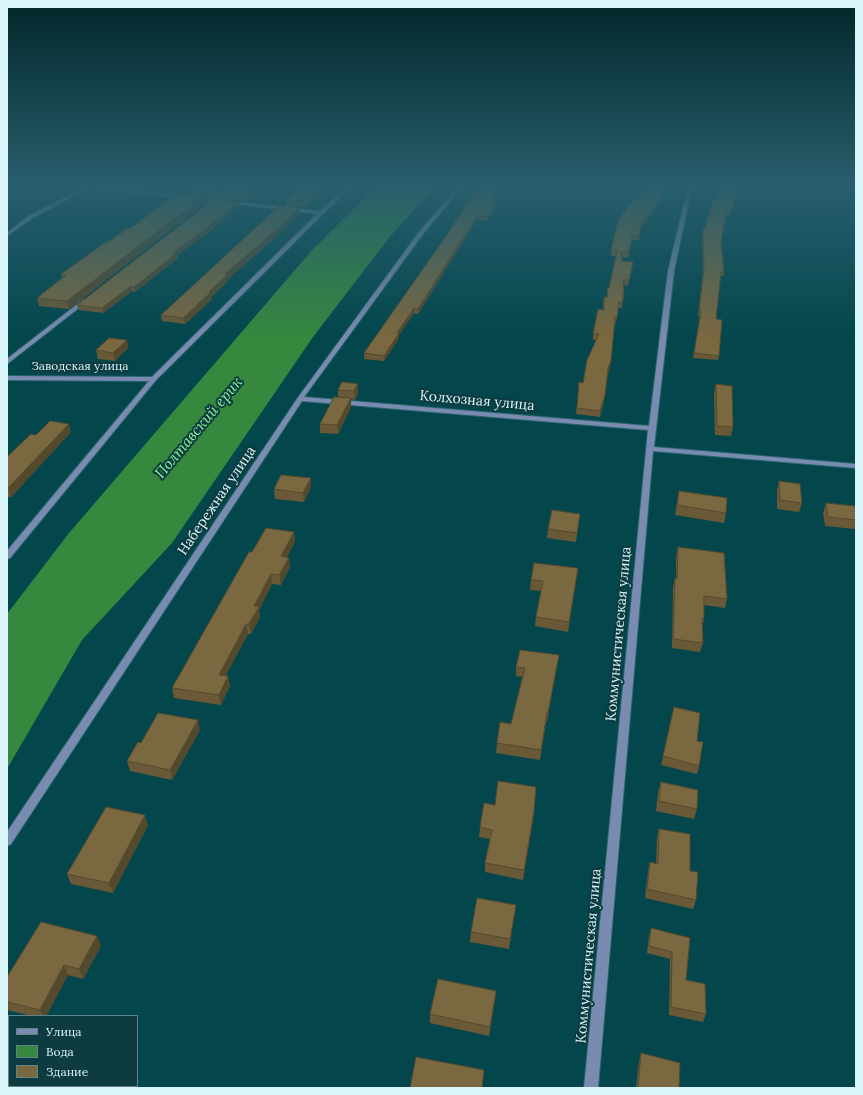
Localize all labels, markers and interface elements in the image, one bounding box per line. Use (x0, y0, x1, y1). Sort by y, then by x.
street label: Заводская улица (31, 360, 129, 374)
water label: Полтавский ерик (151, 374, 247, 482)
street label: Колхозная улица (419, 388, 535, 414)
street label: Набережная улица (174, 443, 260, 559)
street label: Коммунистическая улица (603, 546, 635, 722)
street label: Коммунистическая улица (573, 868, 605, 1044)
legend (8, 1015, 138, 1087)
text: Улица (46, 1024, 82, 1039)
text: Вода (46, 1044, 74, 1059)
text: Здание (46, 1064, 88, 1079)

